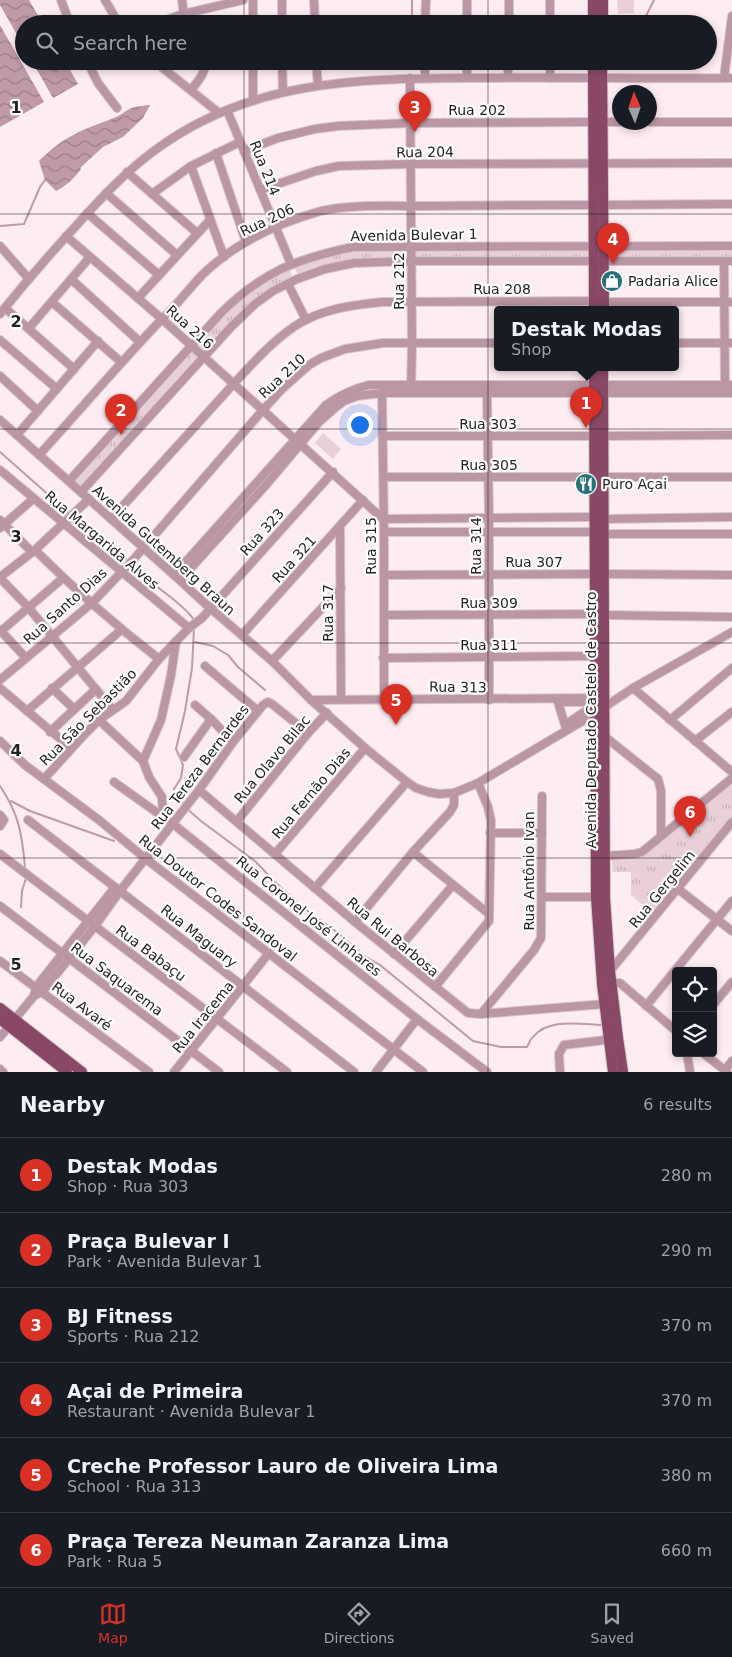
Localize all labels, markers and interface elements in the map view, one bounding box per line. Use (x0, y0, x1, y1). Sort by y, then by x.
search box (15, 15, 717, 70)
icon: search (33, 29, 61, 57)
text: Search here (73, 32, 187, 54)
north arrow (612, 85, 657, 130)
pin: 3 (399, 91, 431, 132)
text: 1 (10, 98, 22, 117)
street label: Rua 202 (448, 102, 506, 118)
street label: Rua 214 (247, 138, 283, 198)
street label: Rua 204 (396, 143, 454, 161)
street label: Rua 206 (237, 201, 297, 239)
pin: 4 (597, 223, 629, 264)
street label: Avenida Bulevar 1 (350, 226, 478, 244)
street label: Rua 212 (391, 252, 407, 310)
shop icon: Padaria Alice (600, 269, 624, 293)
place label: Padaria Alice (628, 273, 718, 289)
street label: Rua 208 (473, 281, 531, 297)
street label: Rua 216 (163, 302, 217, 352)
popup (494, 306, 679, 371)
text: 2 (10, 312, 22, 331)
text: Destak Modas (511, 318, 662, 340)
text: Shop (511, 340, 551, 359)
street label: Rua 210 (255, 350, 309, 402)
pin: 1 (570, 387, 602, 428)
pin: 2 (105, 394, 137, 435)
your location (347, 412, 373, 438)
street label: Rua 303 (459, 416, 517, 432)
street label: Rua 305 (460, 457, 518, 473)
restaurant icon: Puro Açai (574, 472, 598, 496)
place label: Puro Açai (602, 476, 667, 492)
street label: Avenida Gutemberg Braun (90, 482, 238, 618)
street label: Rua Margarida Alves (42, 488, 162, 592)
street label: Rua 323 (237, 505, 287, 559)
street label: Rua 315 (363, 517, 379, 575)
street label: Rua 314 (468, 517, 484, 575)
text: 3 (10, 527, 22, 546)
street label: Rua 321 (269, 532, 319, 586)
street label: Rua 307 (505, 554, 563, 570)
street label: Rua Santo Dias (20, 564, 110, 648)
street label: Rua 317 (320, 584, 336, 642)
street label: Avenida Deputado Castelo de Castro (583, 591, 599, 849)
street label: Rua 309 (460, 595, 518, 611)
street label: Rua 311 (460, 637, 518, 653)
street label: Rua São Sebastião (36, 665, 140, 769)
street label: Rua 313 (429, 678, 487, 696)
pin: 5 (380, 684, 412, 725)
street label: Rua Tereza Bernardes (148, 702, 252, 832)
street label: Rua Olavo Bilac (231, 712, 313, 806)
text: 4 (10, 741, 22, 760)
street label: Rua Fernão Dias (268, 744, 354, 842)
pin: 6 (674, 796, 706, 837)
street label: Rua Antônio Ivan (521, 811, 537, 931)
street label: Rua Doutor Codes Sandoval (136, 831, 300, 965)
street label: Rua Gergelim (626, 847, 698, 931)
street label: Rua Coronel José Linhares (233, 853, 385, 979)
street label: Rua Rui Barbosa (344, 894, 442, 980)
street label: Rua Maguary (158, 901, 240, 971)
street label: Rua Babaçu (113, 922, 189, 984)
street label: Rua Saquarema (68, 939, 166, 1019)
text: 5 (10, 955, 22, 974)
map controls (672, 967, 717, 1057)
button: locate (672, 967, 717, 1012)
street label: Rua Avaré (49, 978, 115, 1034)
street label: Rua Iracema (169, 978, 237, 1056)
button: layers (672, 1012, 717, 1057)
text: Nearby (20, 1093, 105, 1117)
text: 6 results (643, 1095, 712, 1114)
text: Destak Modas (67, 1155, 218, 1177)
text: 1 (30, 1166, 42, 1185)
text: 280 m (661, 1166, 712, 1185)
text: Shop · Rua 303 (67, 1177, 188, 1196)
text: Praça Bulevar I (67, 1230, 229, 1252)
text: 2 (30, 1241, 42, 1260)
text: 290 m (661, 1241, 712, 1260)
text: Park · Avenida Bulevar 1 (67, 1252, 262, 1271)
text: BJ Fitness (67, 1305, 173, 1327)
text: 3 (30, 1316, 42, 1335)
text: 370 m (661, 1316, 712, 1335)
text: Sports · Rua 212 (67, 1327, 200, 1346)
text: Açai de Primeira (67, 1380, 243, 1402)
text: 4 (30, 1391, 42, 1410)
text: 370 m (661, 1391, 712, 1410)
text: Restaurant · Avenida Bulevar 1 (67, 1402, 315, 1421)
text: Creche Professor Lauro de Oliveira Lima (67, 1455, 498, 1477)
text: 5 (30, 1466, 42, 1485)
text: 380 m (661, 1466, 712, 1485)
text: School · Rua 313 (67, 1477, 201, 1496)
text: Praça Tereza Neuman Zaranza Lima (67, 1530, 449, 1552)
text: 6 (30, 1541, 42, 1560)
text: 660 m (661, 1541, 712, 1560)
text: Park · Rua 5 (67, 1552, 162, 1571)
tab: Map (98, 1600, 128, 1646)
tab: Directions (324, 1600, 394, 1646)
tab: Saved (591, 1600, 634, 1646)

